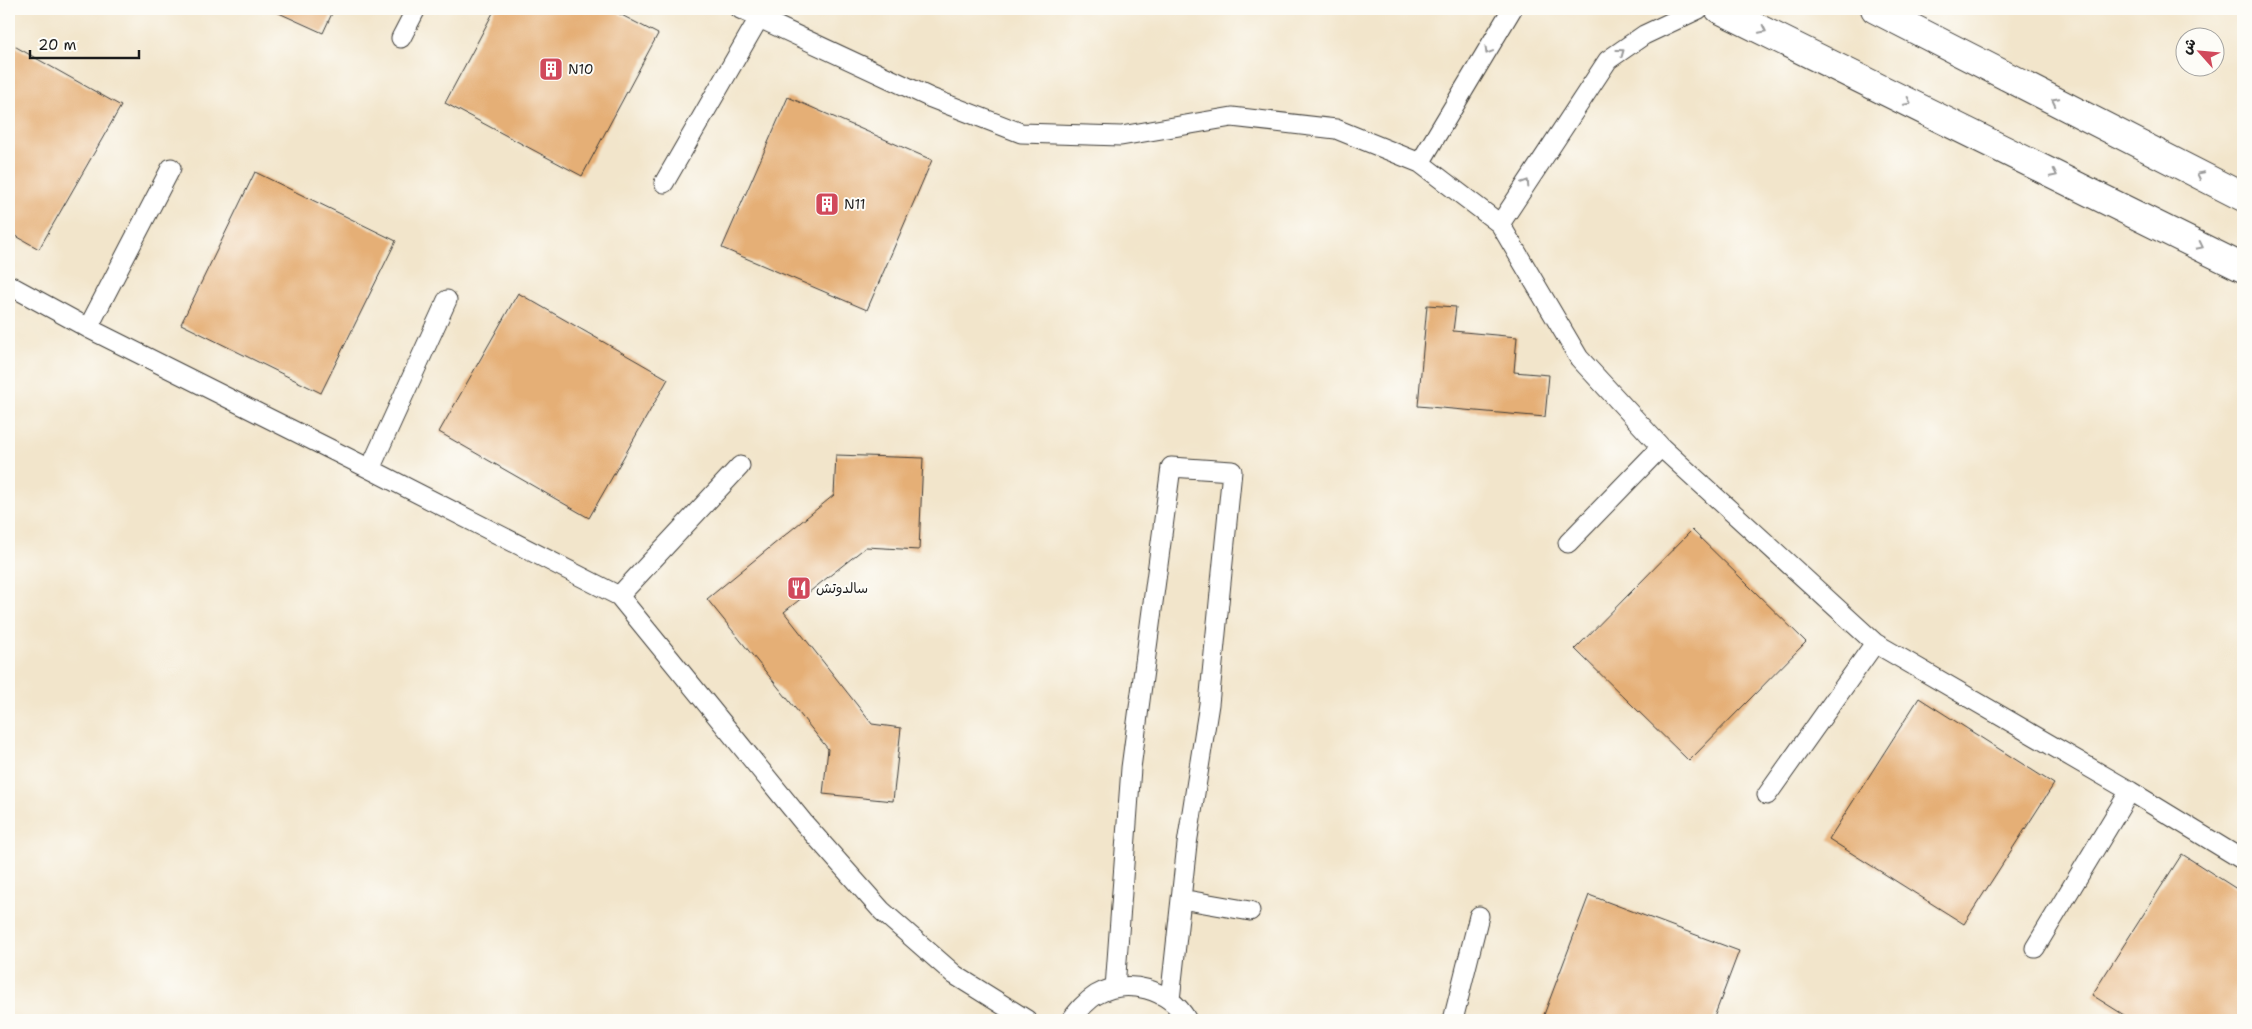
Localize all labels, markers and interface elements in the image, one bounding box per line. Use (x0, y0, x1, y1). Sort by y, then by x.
one-way arrow (1758, 24, 1767, 34)
scale bar (30, 28, 139, 60)
north arrow (2174, 28, 2224, 78)
text: 20 m (38, 35, 77, 55)
text: ش (2177, 35, 2200, 57)
one-way arrow (1484, 46, 1494, 55)
one-way arrow (1615, 48, 1624, 58)
building icon: N10 (538, 56, 564, 82)
place label: N10 (568, 60, 594, 78)
one-way arrow (1903, 96, 1912, 106)
one-way arrow (2051, 97, 2060, 107)
one-way arrow (2049, 168, 2058, 178)
one-way arrow (2196, 171, 2205, 181)
one-way arrow (1520, 179, 1529, 188)
building icon: N11 (814, 191, 840, 217)
place label: N11 (844, 195, 866, 213)
one-way arrow (2195, 240, 2204, 251)
restaurant icon: سالدوتش (786, 575, 812, 601)
place label: سالدوتش (816, 579, 868, 597)

